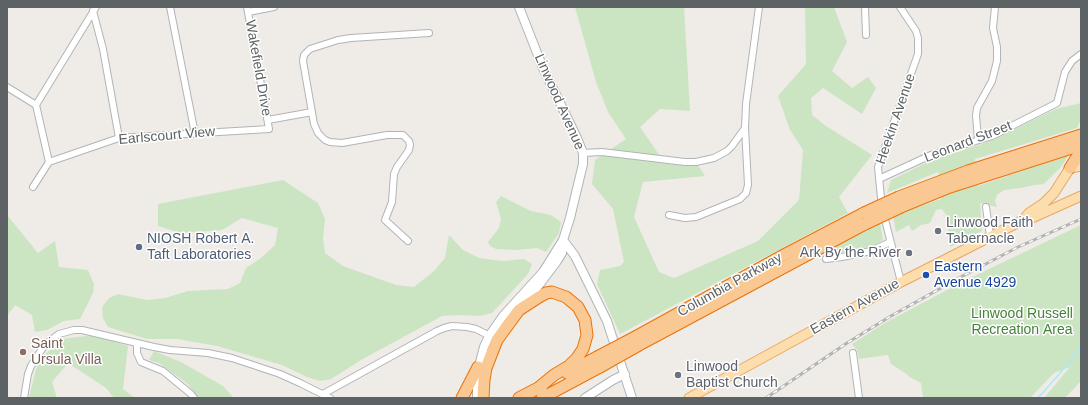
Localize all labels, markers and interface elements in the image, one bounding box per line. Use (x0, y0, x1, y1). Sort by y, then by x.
street label: Wakefield Drive (241, 19, 275, 117)
street label: Linwood Avenue (530, 51, 588, 153)
street label: Heekin Avenue (873, 71, 919, 167)
street label: Leonard Street (922, 118, 1014, 166)
street label: Earlscourt View (118, 123, 216, 149)
place label: Linwood Faith Tabernacle (946, 215, 1033, 248)
marker: Linwood Faith Tabernacle (933, 226, 943, 236)
place label: NIOSH Robert A. Taft Laboratories (147, 231, 254, 264)
marker: NIOSH Robert A. Taft Laboratories (134, 242, 144, 252)
place label: Ark By the River (800, 245, 901, 261)
marker: Ark By the River (904, 248, 914, 258)
street label: Columbia Parkway (675, 249, 785, 321)
place label: Eastern Avenue 4929 (934, 259, 1016, 292)
marker: Eastern Avenue 4929 (921, 270, 931, 280)
street label: Eastern Avenue (807, 276, 903, 338)
park label: Linwood Russell Recreation Area (971, 306, 1073, 338)
place label: Saint Ursula Villa (31, 336, 102, 368)
marker: Saint Ursula Villa (18, 347, 28, 357)
place label: Linwood Baptist Church (686, 359, 778, 392)
marker: Linwood Baptist Church (673, 370, 683, 380)

